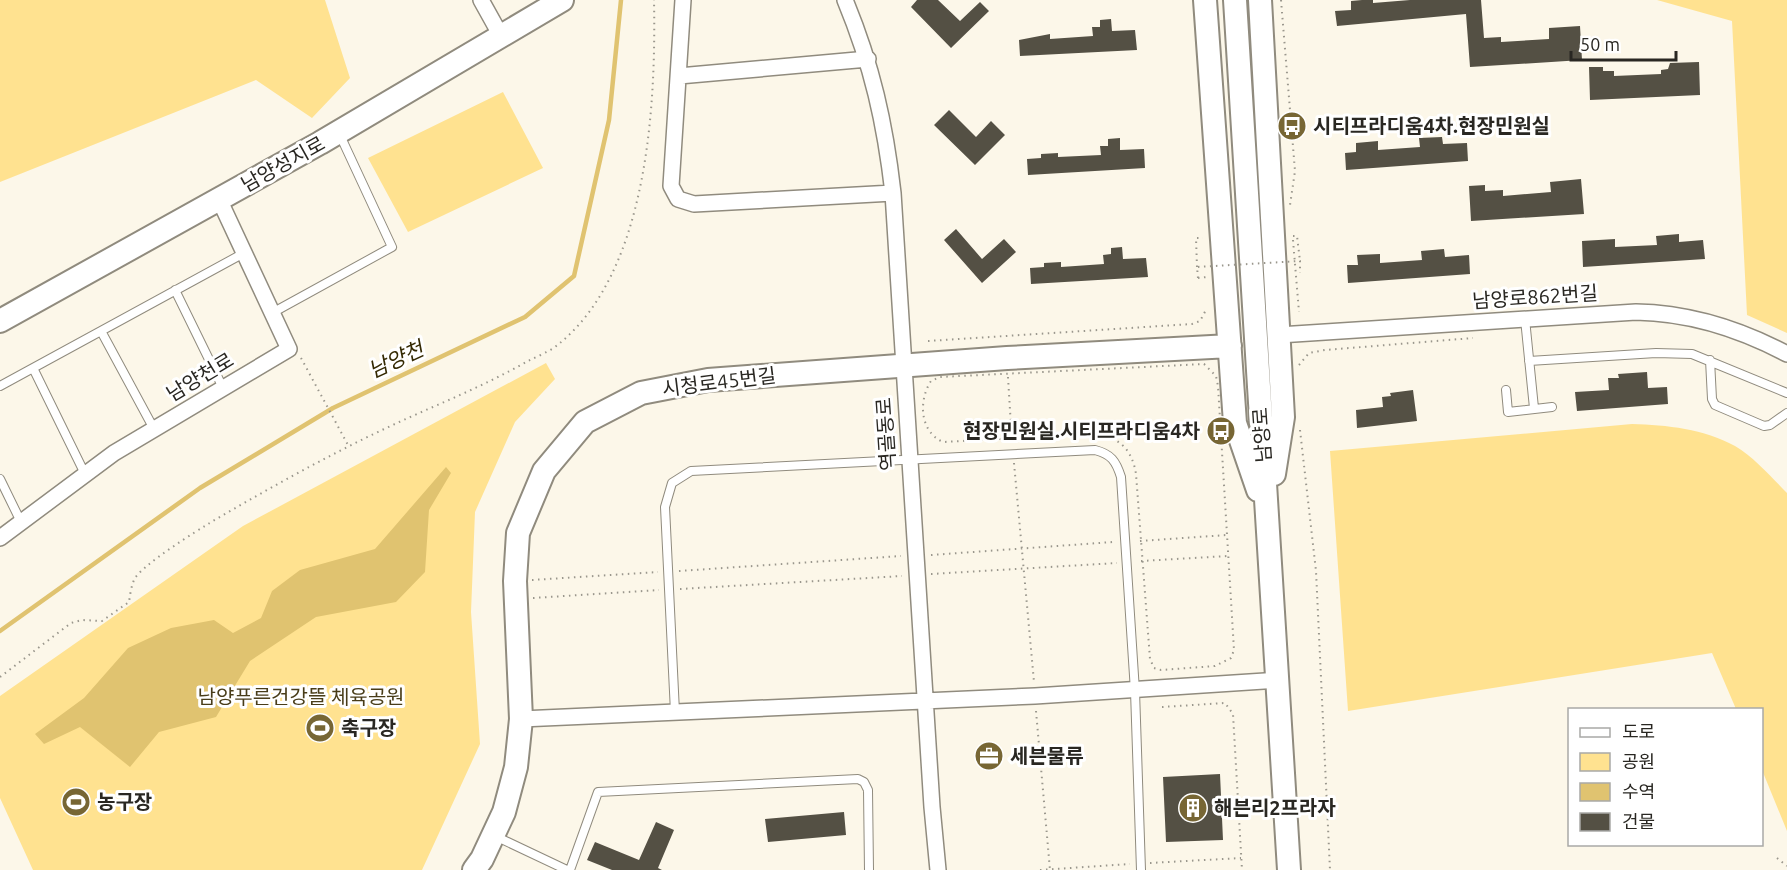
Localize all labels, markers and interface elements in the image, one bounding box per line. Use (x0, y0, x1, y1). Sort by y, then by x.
scale bar (1571, 24, 1676, 62)
text: 50 m (1580, 34, 1620, 54)
bus stop icon: 시티프라디움4차.현장민원실 (1276, 110, 1308, 142)
place label: 시티프라디움4차.현장민원실 (1313, 114, 1550, 137)
street label: 남양성지로 (237, 131, 329, 196)
street label: 남양로862번길 (1471, 281, 1599, 312)
water label: 남양천 (364, 335, 429, 382)
street label: 남양천로 (162, 348, 237, 405)
street label: 시청로45번길 (661, 363, 777, 400)
street label: 역골동로 (871, 397, 900, 472)
street label: 남양로 (1248, 407, 1275, 463)
bus stop icon: 현장민원실.시티프라디움4차 (1205, 415, 1237, 447)
place label: 현장민원실.시티프라디움4차 (963, 419, 1201, 442)
park label: 남양푸른건강뜰 체육공원 (198, 685, 404, 708)
legend (1568, 708, 1763, 846)
sports icon: 축구장 (304, 712, 336, 744)
place label: 축구장 (341, 716, 396, 739)
text: 도로 (1622, 721, 1655, 741)
office icon: 세븐물류 (973, 740, 1005, 772)
place label: 세븐물류 (1010, 744, 1084, 767)
text: 공원 (1622, 751, 1655, 771)
text: 수역 (1622, 781, 1655, 801)
sports icon: 농구장 (60, 786, 92, 818)
place label: 농구장 (97, 790, 152, 813)
building icon: 해븐리2프라자 (1177, 792, 1209, 824)
place label: 해븐리2프라자 (1214, 796, 1336, 819)
text: 건물 (1622, 811, 1655, 831)

